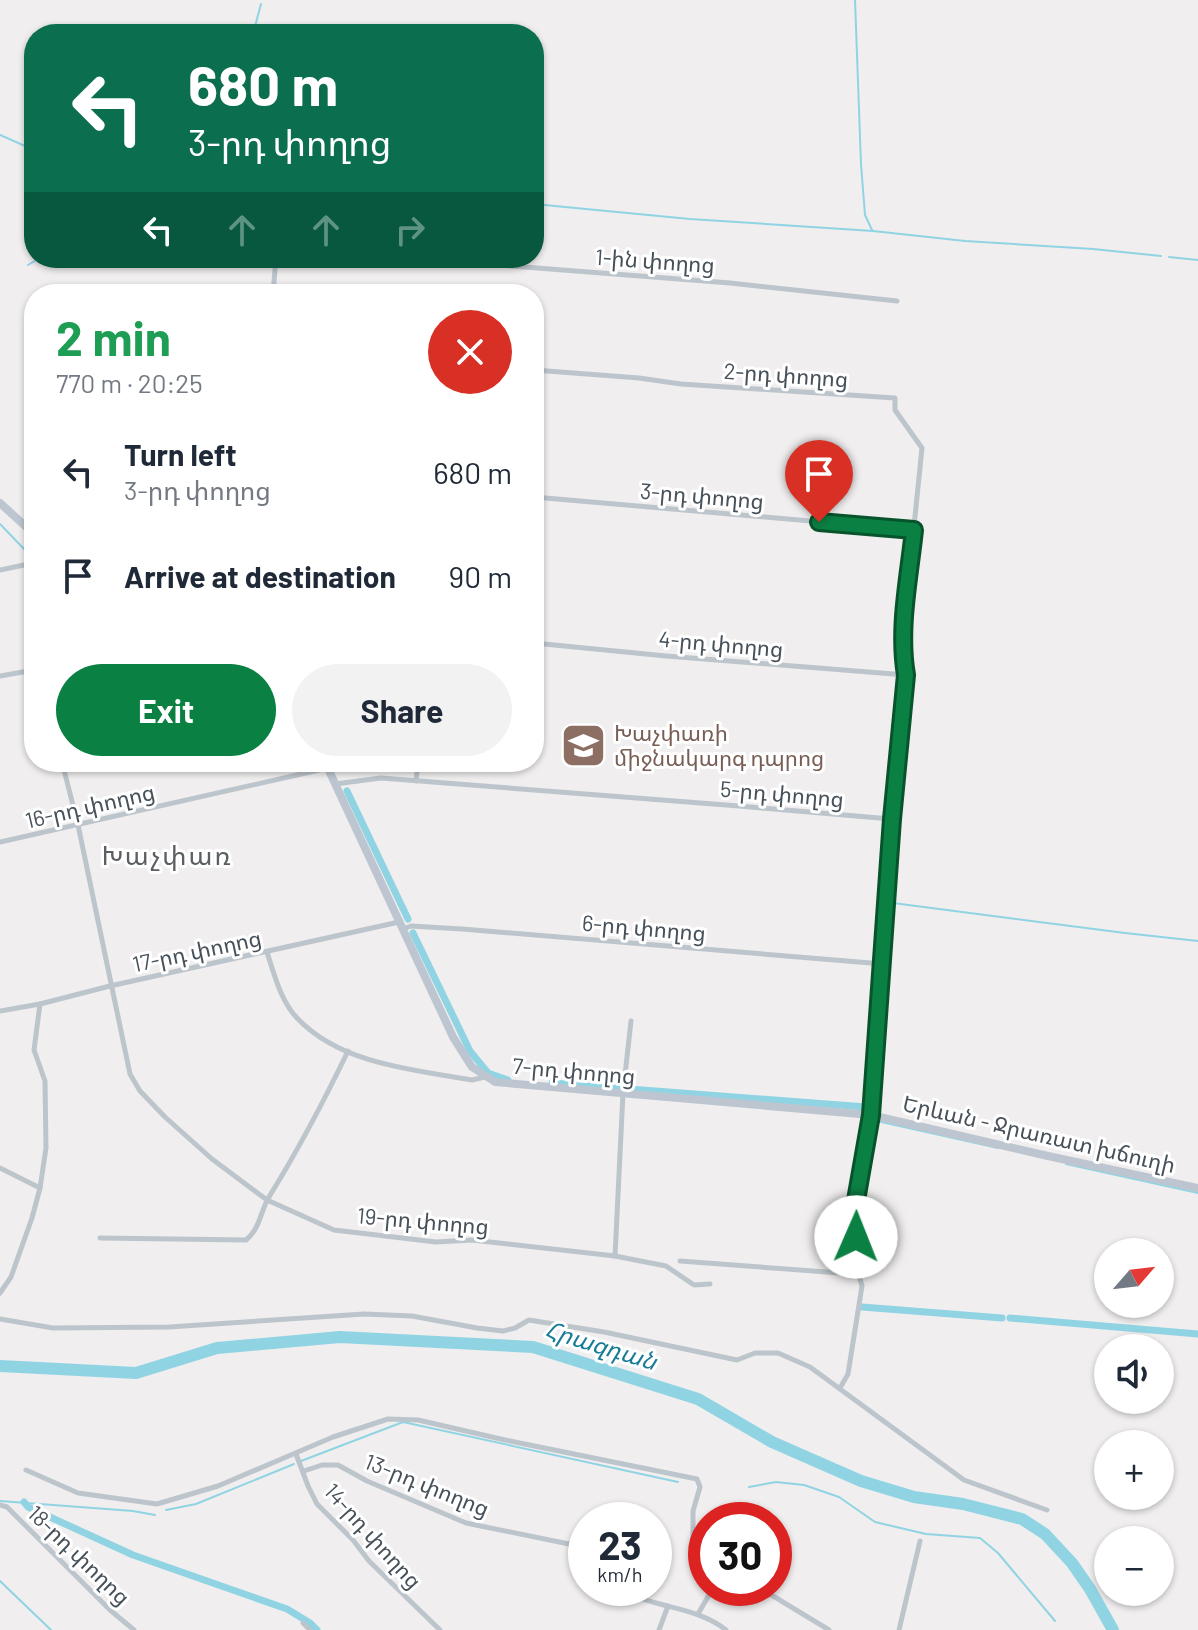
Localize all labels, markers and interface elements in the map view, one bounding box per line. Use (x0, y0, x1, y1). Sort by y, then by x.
text: 680 m (188, 50, 338, 117)
icon: left (56, 56, 160, 160)
text: 3-րդ փողոց (188, 120, 391, 163)
icon: left (136, 208, 180, 252)
icon: ahead (220, 208, 264, 252)
icon: ahead (304, 208, 348, 252)
icon: right (388, 208, 432, 252)
street label: 1-ին փողոց (594, 243, 716, 278)
text: 2 min (56, 308, 171, 366)
button: close (428, 310, 512, 394)
street label: 2-րդ փողոց (723, 357, 849, 392)
text: 770 m · 20:25 (56, 367, 203, 398)
text: Turn left (124, 436, 237, 472)
pin (785, 440, 853, 522)
icon: left (56, 450, 100, 494)
icon: arrive (797, 452, 841, 496)
text: 680 m (433, 454, 512, 490)
text: 3-րդ փողոց (124, 474, 271, 505)
street label: 3-րդ փողոց (639, 477, 765, 514)
icon: arrive (56, 554, 100, 598)
text: Arrive at destination (124, 558, 396, 594)
text: 90 m (449, 558, 512, 594)
street label: 4-րդ փողոց (658, 625, 784, 662)
button: Exit (56, 664, 276, 756)
button: Share (292, 664, 512, 756)
place label: Խաչփառի միջնակարգ դպրոց (614, 719, 824, 771)
school or university icon: Խաչփառի միջնակարգ դպրոց (559, 722, 607, 770)
street label: 5-րդ փողոց (719, 775, 845, 812)
street label: 16-րդ փողոց (23, 778, 157, 834)
district label: Խաչփառ (101, 839, 233, 871)
street label: 6-րդ փողոց (581, 909, 707, 946)
street label: 17-րդ փողոց (130, 924, 264, 977)
street label: 7-րդ փողոց (511, 1052, 637, 1089)
street label: Երևան - Ջրառատ խճուղի (900, 1089, 1178, 1178)
position arrow (814, 1195, 898, 1279)
street label: 19-րդ փողոց (356, 1201, 490, 1240)
north arrow (1094, 1238, 1174, 1318)
map controls (1094, 1238, 1174, 1606)
water label: Հրազդան (542, 1314, 662, 1377)
button: sound (1094, 1334, 1174, 1414)
button: + (1094, 1430, 1174, 1510)
street label: 13-րդ փողոց (361, 1447, 493, 1522)
street label: 14-րդ փողոց (319, 1477, 428, 1594)
street label: 18-րդ փողոց (22, 1499, 136, 1610)
speed limit sign: 30 (688, 1502, 792, 1606)
text: 23 (598, 1520, 642, 1568)
button: − (1094, 1526, 1174, 1606)
text: km/h (597, 1562, 643, 1586)

